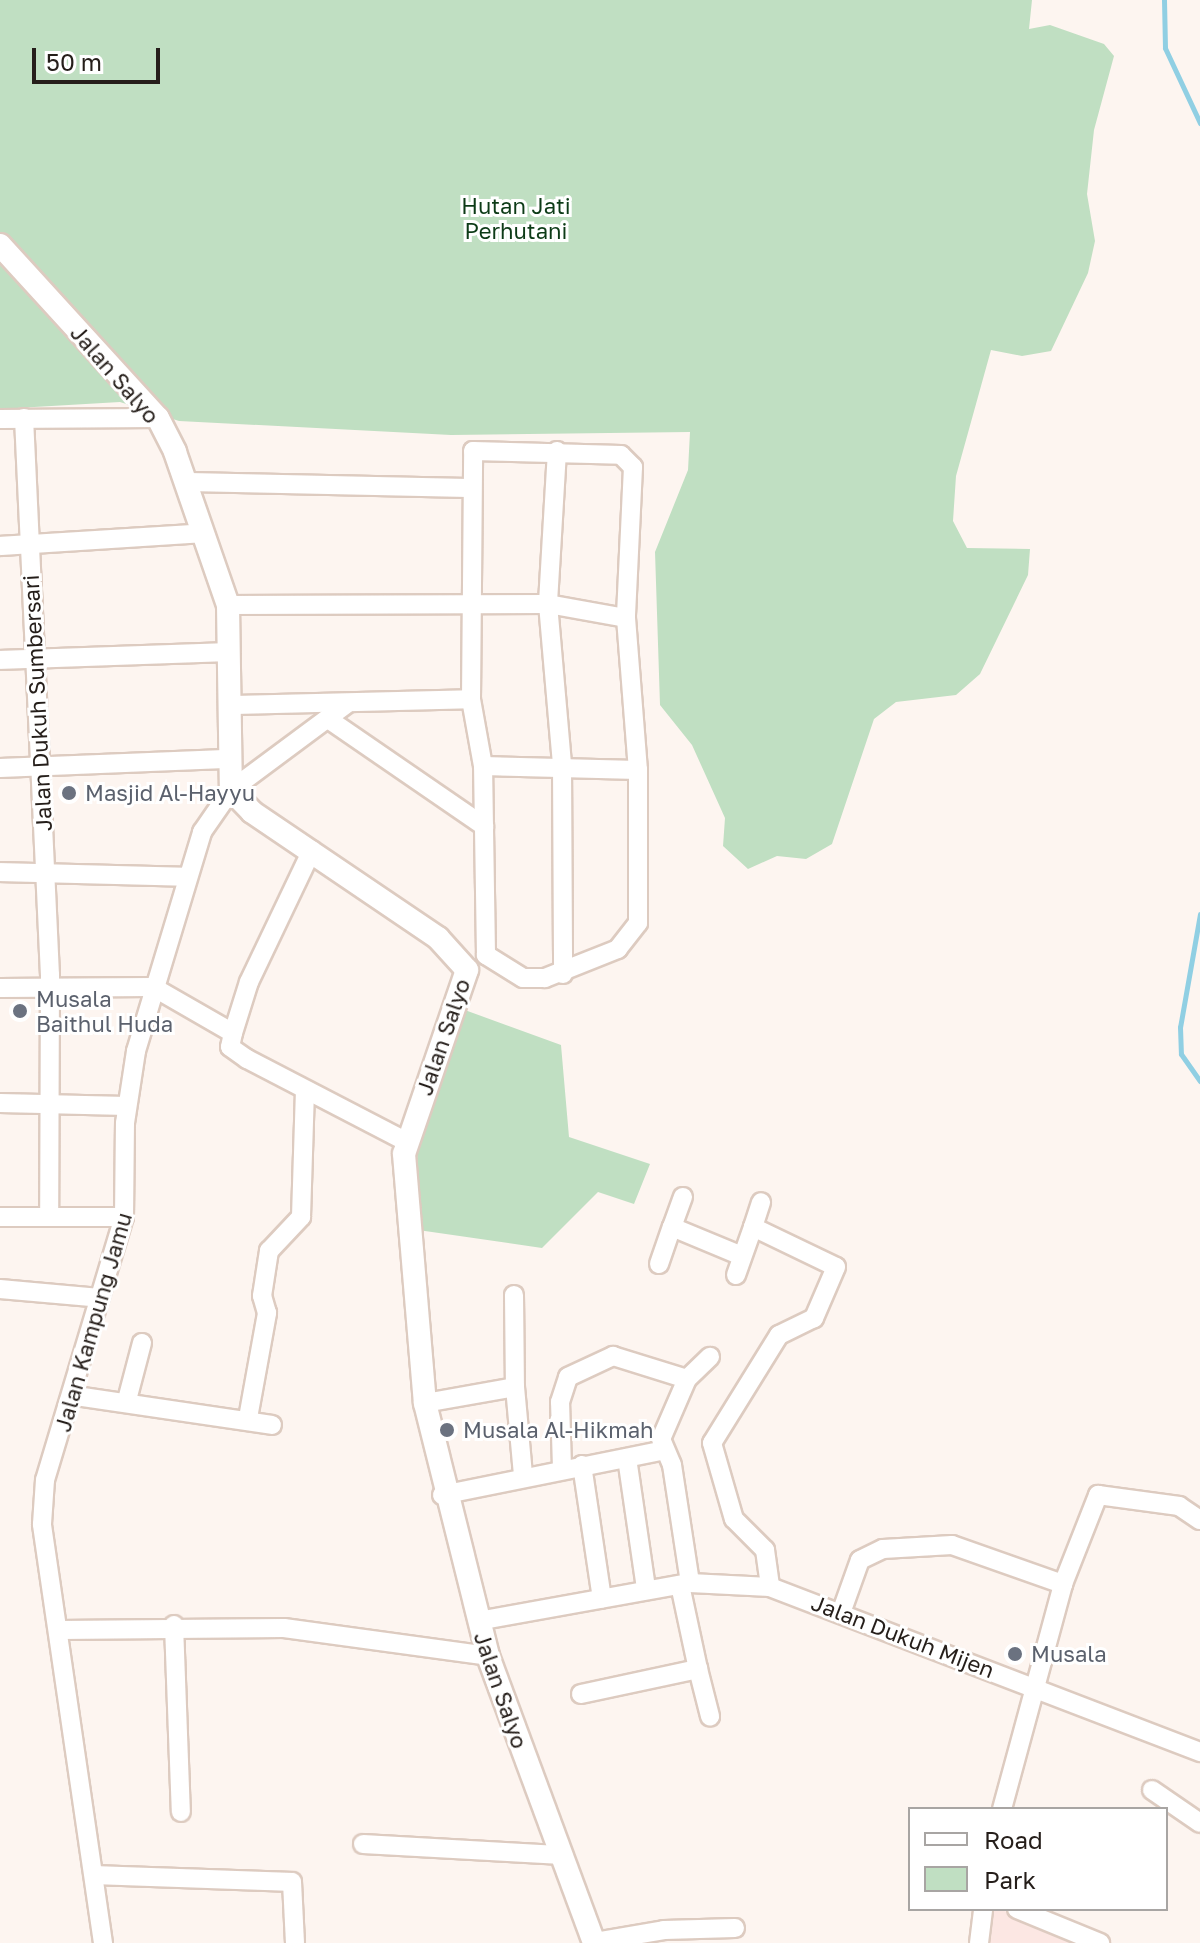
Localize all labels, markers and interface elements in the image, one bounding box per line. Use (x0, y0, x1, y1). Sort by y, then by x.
scale bar (36, 32, 164, 82)
text: 50 m (46, 47, 102, 76)
park label: Hutan Jati Perhutani (461, 192, 571, 244)
street label: Jalan Salyo (65, 320, 165, 428)
street label: Jalan Dukuh Sumbersari (17, 574, 57, 832)
place label: Masjid Al-Hayyu (85, 780, 255, 806)
marker: Masjid Al-Hayyu (60, 784, 78, 802)
street label: Jalan Salyo (411, 975, 475, 1099)
place label: Musala Baithul Huda (36, 985, 173, 1036)
marker: Musala Baithul Huda (11, 1002, 29, 1020)
street label: Jalan Kampung Jamu (49, 1209, 137, 1435)
place label: Musala Al-Hikmah (463, 1417, 654, 1443)
marker: Musala Al-Hikmah (438, 1421, 456, 1439)
street label: Jalan Dukuh Mijen (808, 1589, 998, 1683)
street label: Jalan Salyo (469, 1628, 533, 1752)
place label: Musala (1031, 1641, 1107, 1667)
marker: Musala (1006, 1645, 1024, 1663)
legend (908, 1807, 1168, 1911)
text: Road (984, 1825, 1043, 1854)
text: Park (984, 1865, 1036, 1894)

